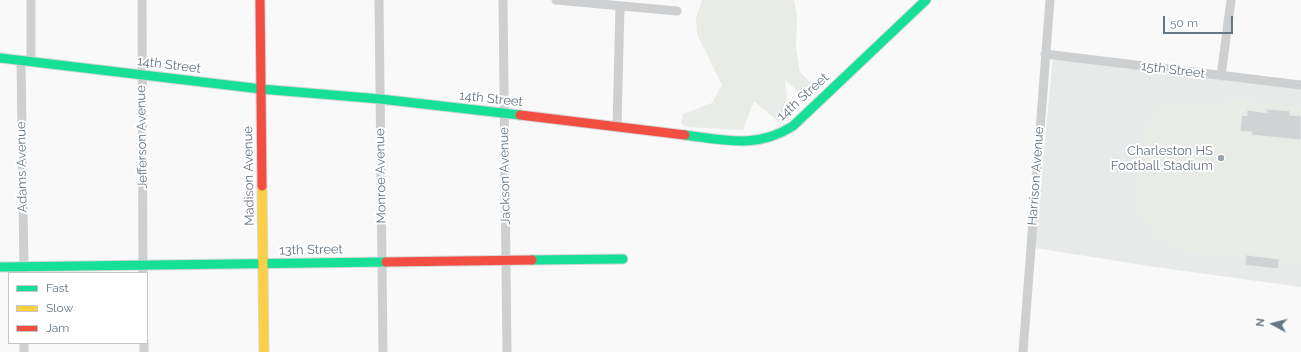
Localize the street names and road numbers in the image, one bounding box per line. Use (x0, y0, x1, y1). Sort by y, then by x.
street label: 14th Street (136, 53, 202, 77)
street label: 15th Street (1140, 58, 1206, 82)
street label: 14th Street (774, 70, 832, 124)
street label: Jefferson Avenue (133, 85, 151, 189)
street label: 14th Street (458, 88, 524, 110)
street label: Adams Avenue (13, 121, 31, 213)
street label: Madison Avenue (240, 126, 258, 226)
street label: Harrison Avenue (1025, 126, 1047, 226)
street label: Jackson Avenue (496, 127, 514, 225)
street label: Monroe Avenue (372, 128, 390, 224)
street label: 13th Street (279, 242, 343, 258)

